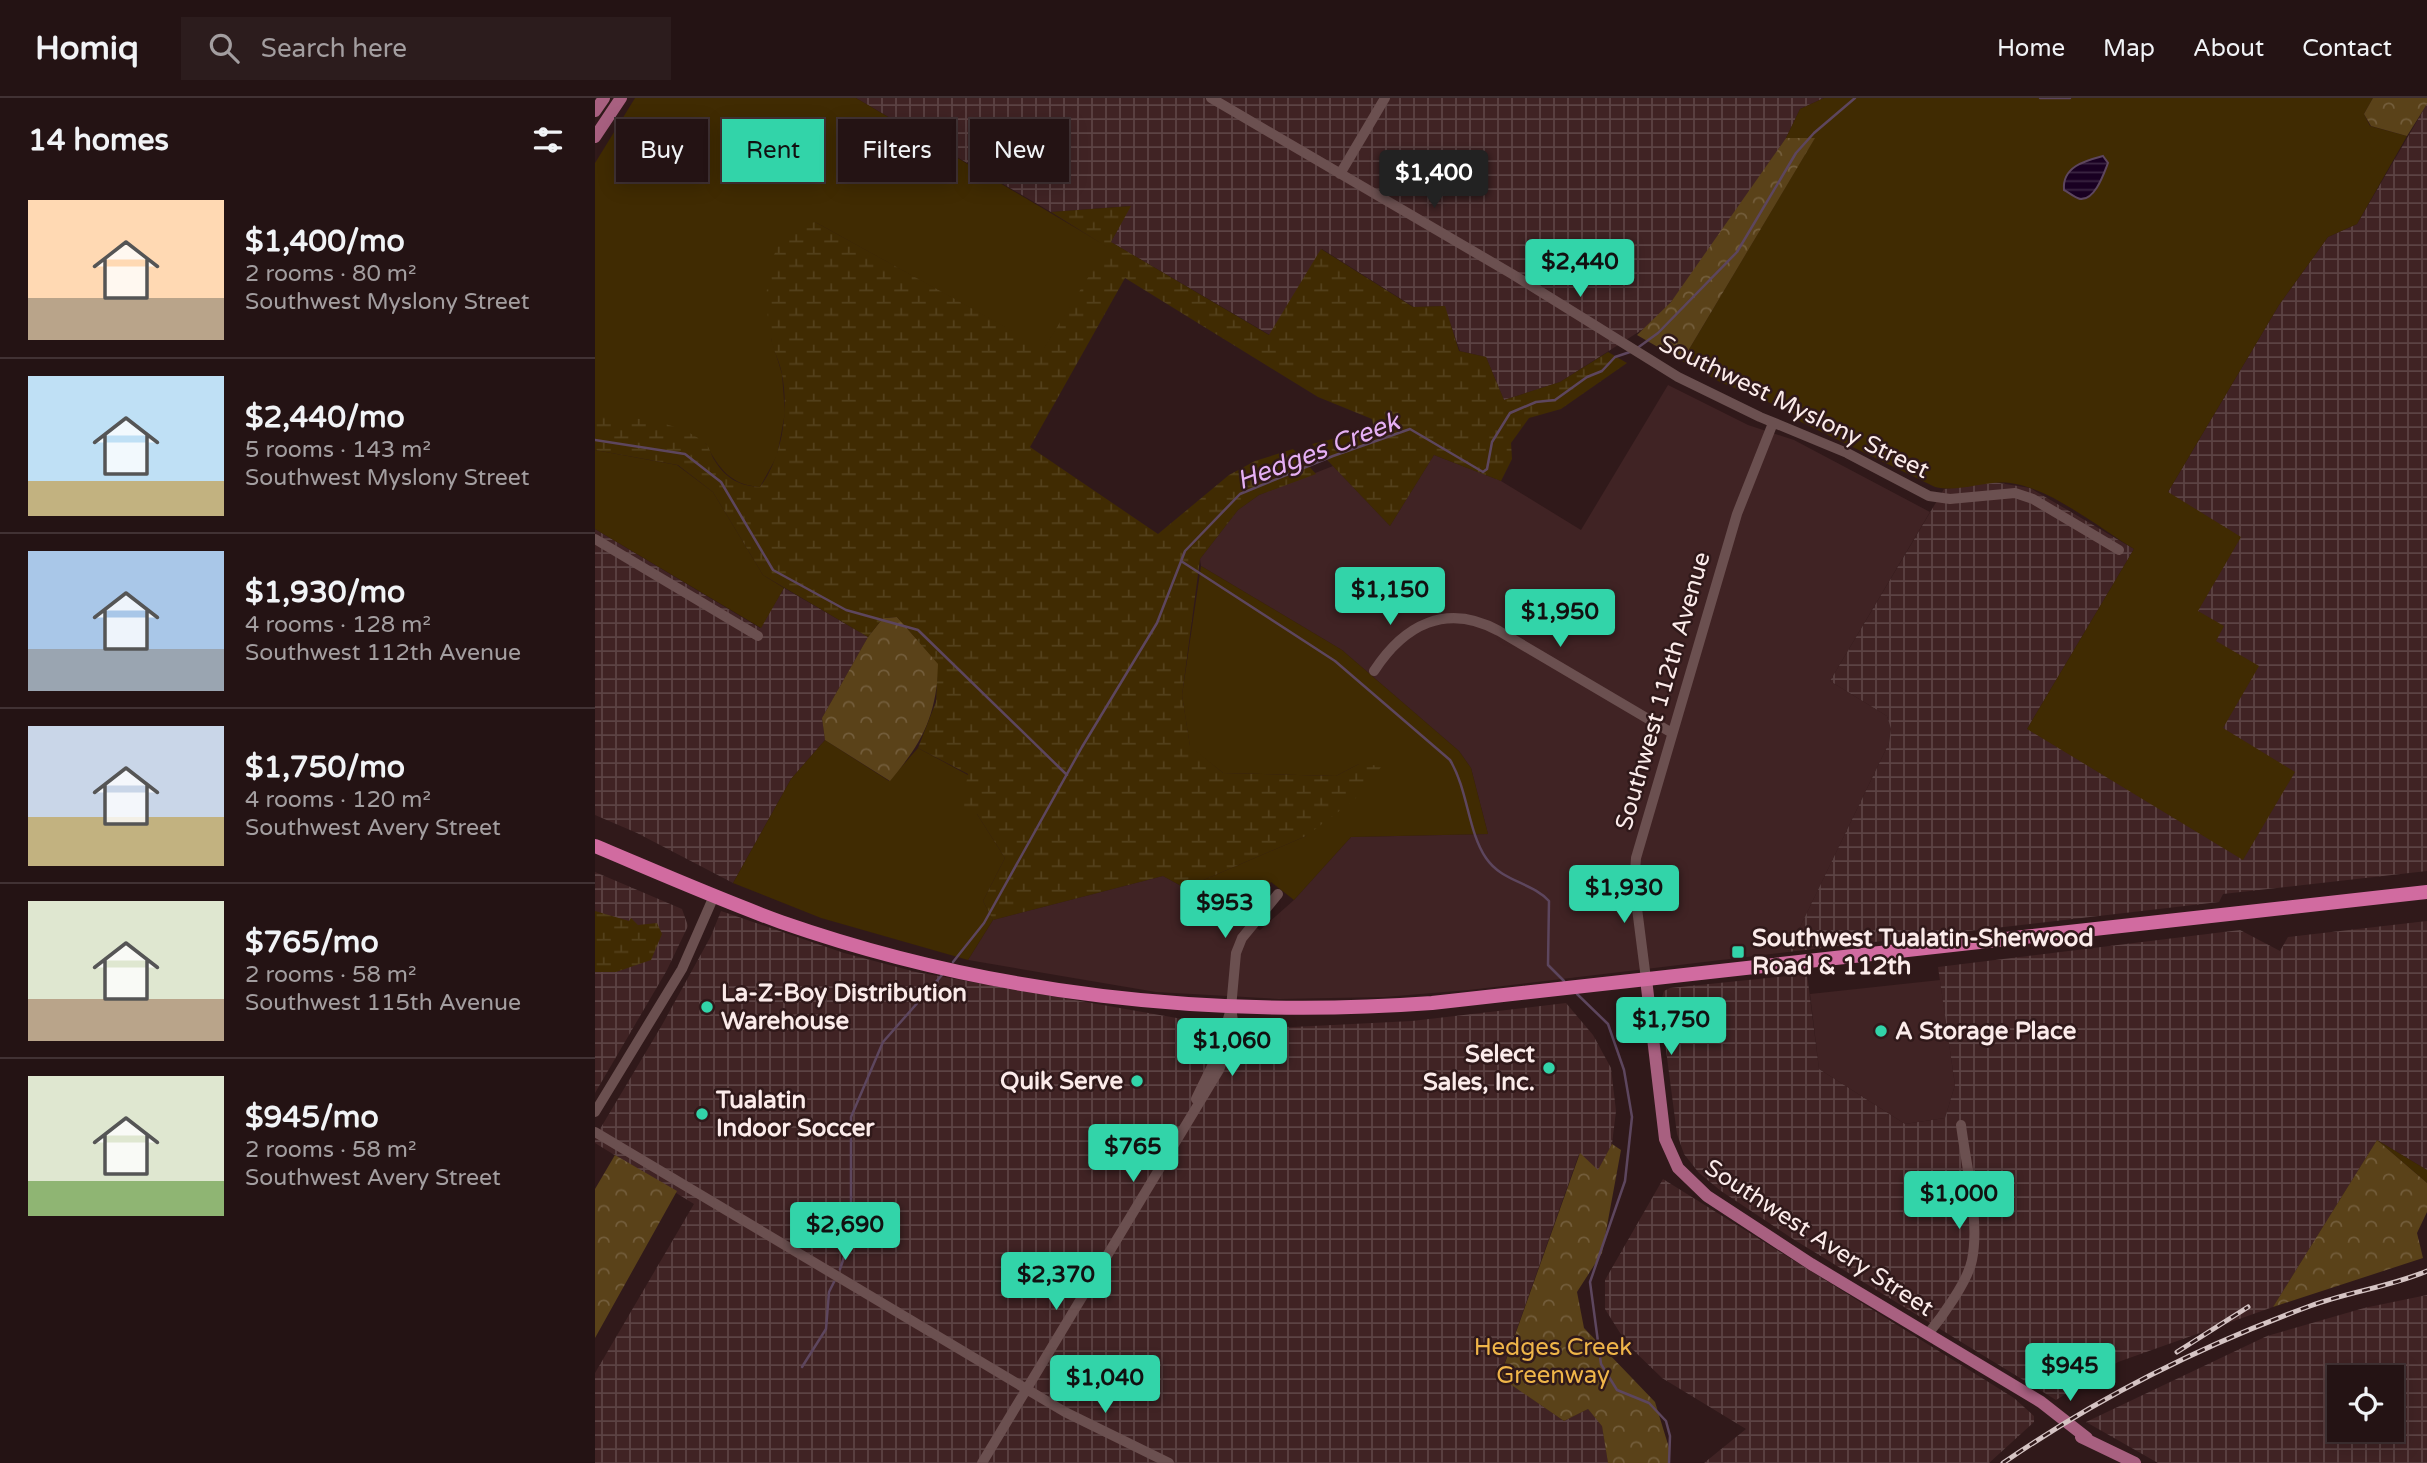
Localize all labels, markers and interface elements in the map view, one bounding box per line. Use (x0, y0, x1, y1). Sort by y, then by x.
search box (181, 17, 671, 80)
text: Homiq (35, 29, 139, 68)
icon: search (205, 29, 243, 67)
text: Search here (261, 33, 407, 64)
text: Home (1997, 34, 2065, 63)
text: Map (2103, 34, 2155, 63)
text: About (2193, 34, 2264, 63)
text: Contact (2302, 34, 2392, 63)
chip: Buy (616, 119, 708, 182)
chip: Rent (722, 119, 824, 182)
chip: Filters (838, 119, 956, 182)
chip: New (970, 119, 1069, 182)
icon: filters (529, 121, 567, 159)
text: 14 homes (28, 122, 169, 159)
pin: $1,400 (1377, 150, 1491, 210)
text: $1,400 (1395, 159, 1473, 187)
text: $1,400/mo (245, 223, 405, 260)
icon: home (84, 228, 168, 312)
pin: $2,440 (1523, 240, 1637, 299)
text: $2,440 (1541, 248, 1619, 276)
text: 2 rooms · 80 m² (245, 260, 416, 288)
text: Southwest Myslony Street (245, 288, 530, 316)
street label: Southwest Myslony Street (1654, 329, 1934, 485)
text: $2,440/mo (245, 399, 405, 436)
icon: home (84, 404, 168, 488)
water label: Hedges Creek (1232, 405, 1405, 496)
text: 5 rooms · 143 m² (245, 436, 431, 464)
text: Southwest Myslony Street (245, 464, 530, 492)
street label: Southwest 112th Avenue (1609, 549, 1717, 833)
pin: $1,150 (1333, 568, 1447, 627)
text: $1,930/mo (245, 574, 405, 611)
text: $1,150 (1351, 576, 1429, 604)
icon: home (84, 579, 168, 663)
pin: $1,950 (1503, 589, 1617, 649)
text: $1,950 (1521, 598, 1599, 626)
text: 4 rooms · 128 m² (245, 611, 431, 639)
text: Southwest 112th Avenue (245, 639, 521, 667)
text: $1,750/mo (245, 749, 405, 786)
icon: home (84, 754, 168, 838)
text: 4 rooms · 120 m² (245, 786, 431, 814)
text: Southwest Avery Street (245, 814, 501, 842)
pin: $1,930 (1567, 866, 1681, 925)
text: $1,930 (1585, 874, 1663, 902)
pin: $953 (1184, 880, 1266, 940)
text: $953 (1196, 889, 1254, 917)
text: $765/mo (245, 924, 379, 961)
place label: Southwest Tualatin-Sherwood Road & 112th (1752, 924, 2094, 981)
icon: home (84, 929, 168, 1013)
marker: Southwest Tualatin-Sherwood Road & 112th (1730, 944, 1746, 960)
text: 2 rooms · 58 m² (245, 961, 416, 989)
place label: La-Z-Boy Distribution Warehouse (721, 979, 967, 1036)
text: Southwest 115th Avenue (245, 989, 521, 1017)
pin: $1,750 (1614, 998, 1728, 1057)
marker: La-Z-Boy Distribution Warehouse (699, 999, 715, 1015)
text: $1,750 (1632, 1006, 1710, 1034)
place label: A Storage Place (1895, 1017, 2077, 1046)
pin: $1,060 (1175, 1018, 1289, 1078)
marker: A Storage Place (1873, 1023, 1889, 1039)
text: $1,060 (1193, 1027, 1271, 1055)
place label: Select Sales, Inc. (1423, 1040, 1536, 1097)
marker: Select Sales, Inc. (1541, 1060, 1557, 1076)
place label: Quik Serve (1000, 1067, 1123, 1096)
marker: Quik Serve (1129, 1073, 1145, 1089)
place label: Tualatin Indoor Soccer (715, 1086, 875, 1143)
text: $945/mo (245, 1099, 379, 1136)
icon: home (84, 1104, 168, 1188)
marker: Tualatin Indoor Soccer (694, 1106, 710, 1122)
pin: $765 (1092, 1124, 1174, 1184)
text: $765 (1104, 1133, 1162, 1161)
text: 2 rooms · 58 m² (245, 1136, 416, 1164)
street label: Southwest Avery Street (1699, 1153, 1939, 1323)
text: Southwest Avery Street (245, 1164, 501, 1192)
pin: $1,000 (1902, 1172, 2016, 1231)
text: $1,000 (1920, 1180, 1998, 1208)
pin: $2,690 (788, 1202, 902, 1262)
text: $2,690 (806, 1211, 884, 1239)
pin: $2,370 (999, 1252, 1113, 1312)
text: $2,370 (1017, 1261, 1095, 1289)
park label: Hedges Creek Greenway (1474, 1333, 1632, 1390)
pin: $945 (2029, 1344, 2111, 1403)
text: $945 (2041, 1352, 2099, 1380)
pin: $1,040 (1048, 1356, 1162, 1415)
text: $1,040 (1066, 1364, 1144, 1392)
map controls (2327, 1365, 2404, 1442)
button: locate (2327, 1365, 2404, 1442)

